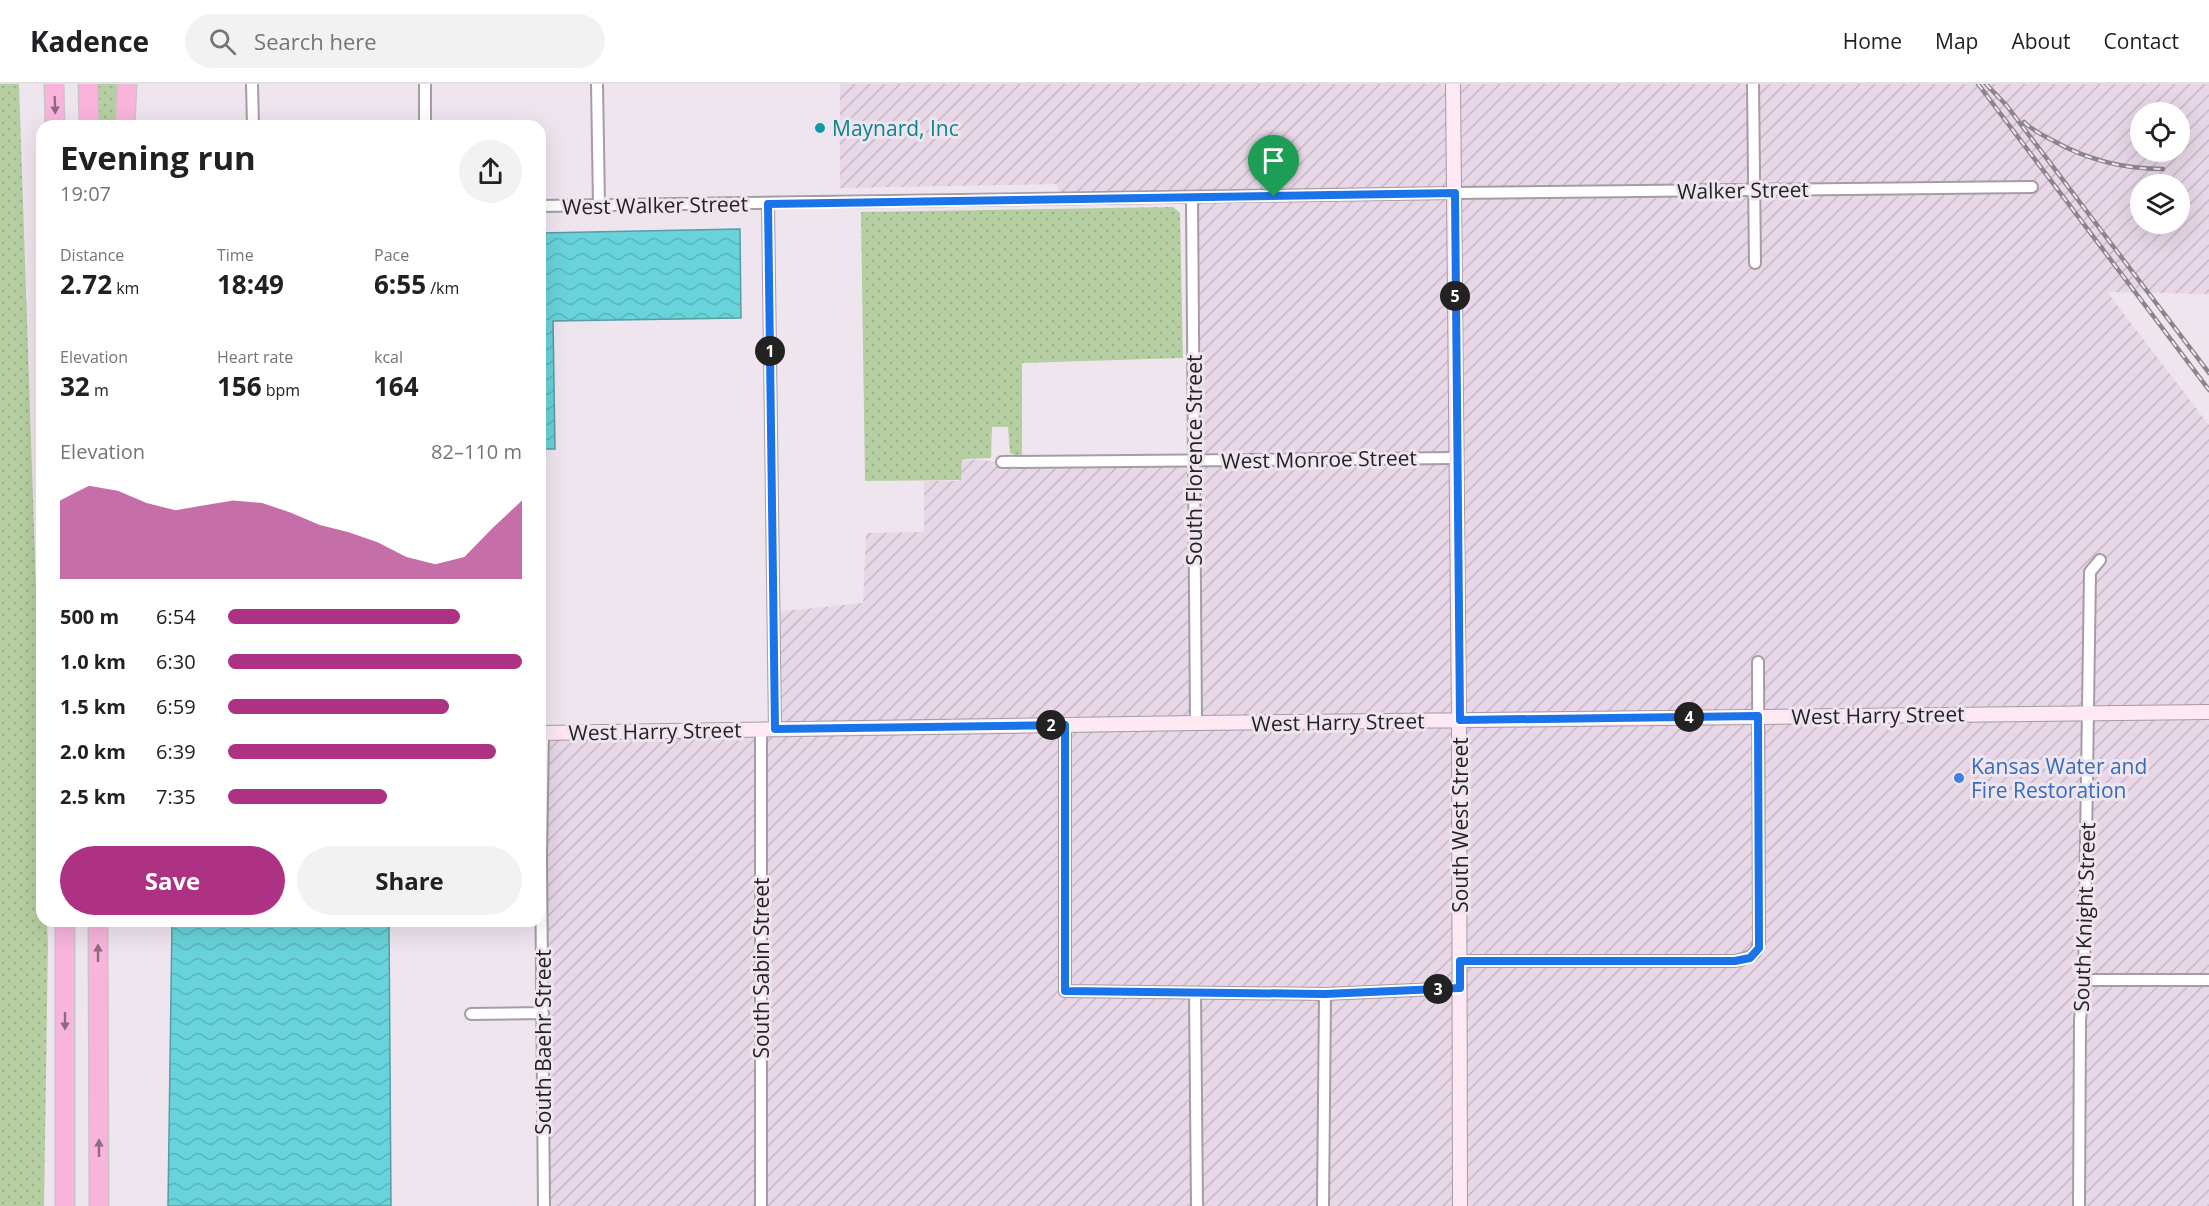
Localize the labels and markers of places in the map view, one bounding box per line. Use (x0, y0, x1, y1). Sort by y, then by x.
place label: Maynard, Inc (832, 114, 959, 142)
marker: Maynard, Inc (813, 121, 827, 135)
pin (1248, 135, 1299, 197)
pin: 5 (1440, 281, 1470, 311)
pin: 1 (755, 336, 785, 366)
pin: 4 (1674, 702, 1704, 732)
pin: 2 (1036, 710, 1066, 740)
place label: Kansas Water and Fire Restoration (1971, 752, 2147, 804)
marker: Kansas Water and Fire Restoration (1952, 771, 1966, 785)
pin: 3 (1423, 974, 1453, 1004)

